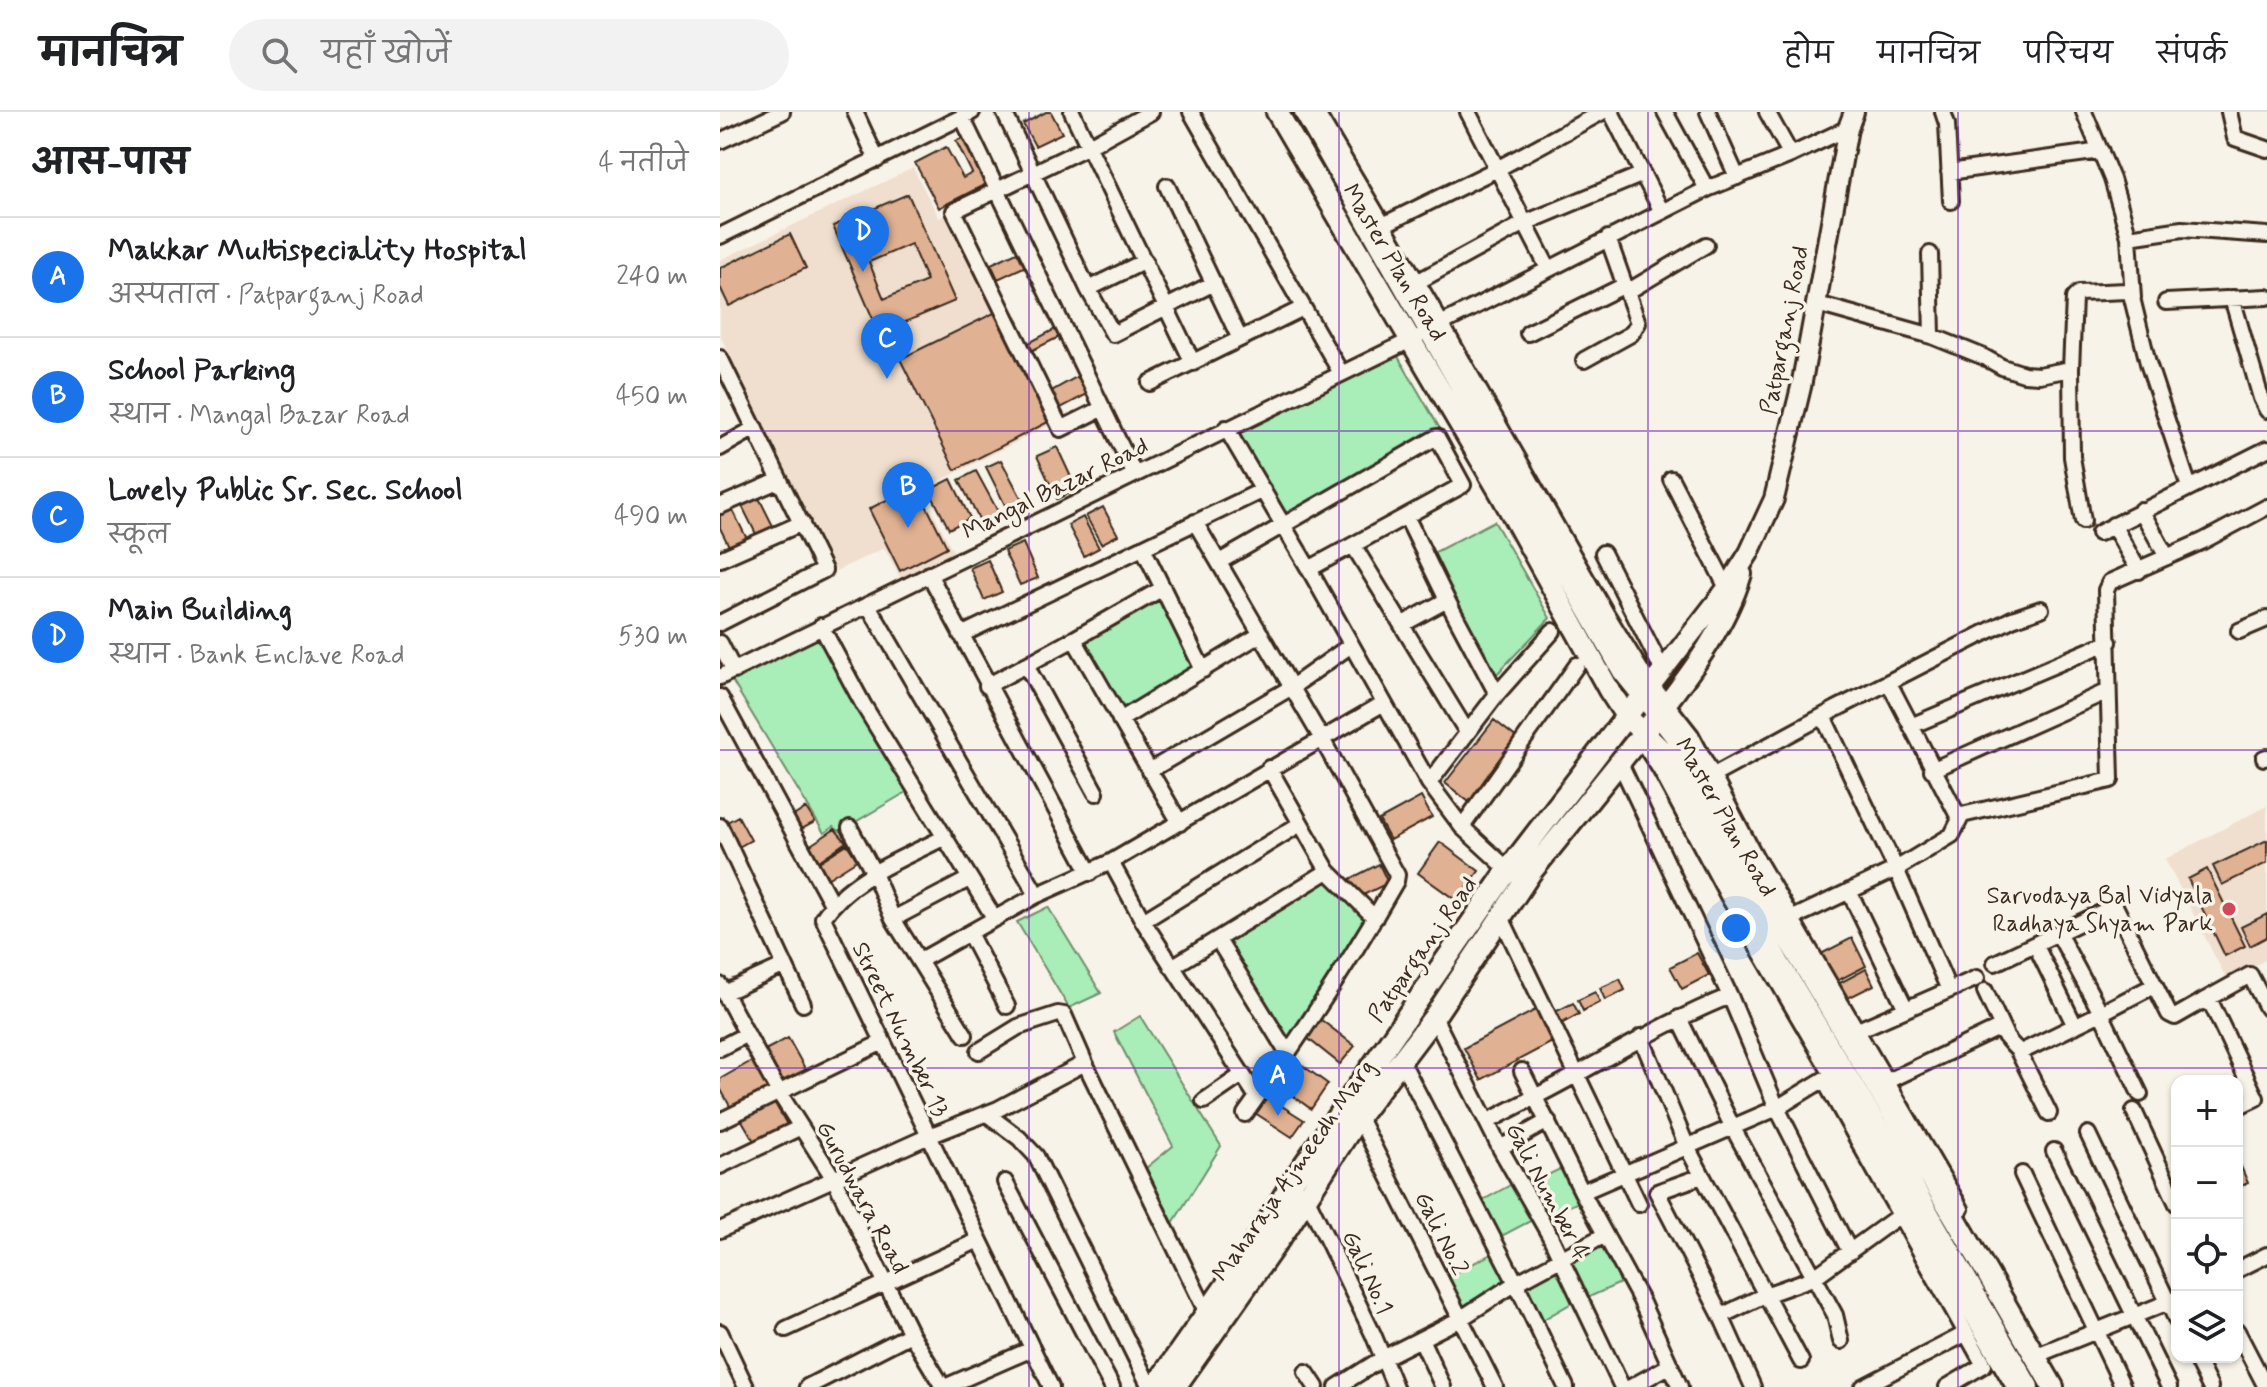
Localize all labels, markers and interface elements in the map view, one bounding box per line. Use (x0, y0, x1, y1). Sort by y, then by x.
search box (229, 19, 789, 91)
text: मानचित्र (40, 30, 181, 79)
icon: search (257, 33, 301, 77)
text: यहाँ खोजें (321, 35, 451, 74)
text: होम (1784, 37, 1833, 74)
text: मानचित्र (1877, 37, 1980, 74)
text: परिचय (2024, 37, 2113, 74)
text: संपर्क (2157, 37, 2227, 74)
text: आस-पास (32, 141, 189, 186)
text: 4 नतीजे (598, 147, 688, 181)
street label: Master Plan Road (1334, 178, 1453, 347)
pin: D (837, 206, 889, 272)
text: Makkar Multispeciality Hospital (108, 231, 527, 270)
street label: Patparganj Road (1754, 243, 1820, 418)
text: A (49, 260, 67, 294)
text: 240 m (616, 260, 688, 294)
text: अस्पताल · Patparganj Road (108, 279, 424, 313)
pin: C (861, 313, 913, 379)
text: School Parking (108, 351, 296, 390)
text: B (50, 380, 66, 414)
text: 450 m (616, 380, 688, 414)
text: स्थान · Mangal Bazar Road (108, 399, 410, 433)
street label: Mangal Bazar Road (958, 431, 1155, 550)
pin: B (882, 462, 934, 528)
text: Lovely Public Sr. Sec. School (108, 471, 463, 510)
text: C (49, 500, 67, 534)
text: 490 m (614, 500, 688, 534)
text: स्कूल (108, 519, 170, 553)
text: Main Building (108, 591, 292, 630)
text: D (49, 620, 67, 654)
text: 530 m (618, 620, 688, 654)
text: स्थान · Bank Enclave Road (108, 639, 405, 673)
street label: Master Plan Road (1667, 733, 1783, 903)
street label: Patparganj Road (1361, 871, 1487, 1031)
place label: Sarvodaya Bal Vidyala Radhaya Shyam Park (1987, 881, 2213, 940)
marker: Sarvodaya Bal Vidyala Radhaya Shyam Park (2220, 900, 2238, 918)
your location (1716, 908, 1756, 948)
street label: Street Number 13 (844, 937, 955, 1122)
pin: A (1252, 1050, 1304, 1116)
street label: Maharaja Ajmeedh Marg (1206, 1054, 1380, 1286)
map controls (2171, 1075, 2243, 1363)
button: + (2171, 1075, 2243, 1147)
street label: Gurudwara Road (808, 1116, 915, 1280)
street label: Gali Number 4 (1497, 1118, 1596, 1266)
button: − (2171, 1147, 2243, 1219)
street label: Gali No.2 (1406, 1187, 1475, 1281)
button: locate (2171, 1219, 2243, 1291)
street label: Gali No.1 (1334, 1226, 1399, 1319)
button: layers (2171, 1291, 2243, 1363)

